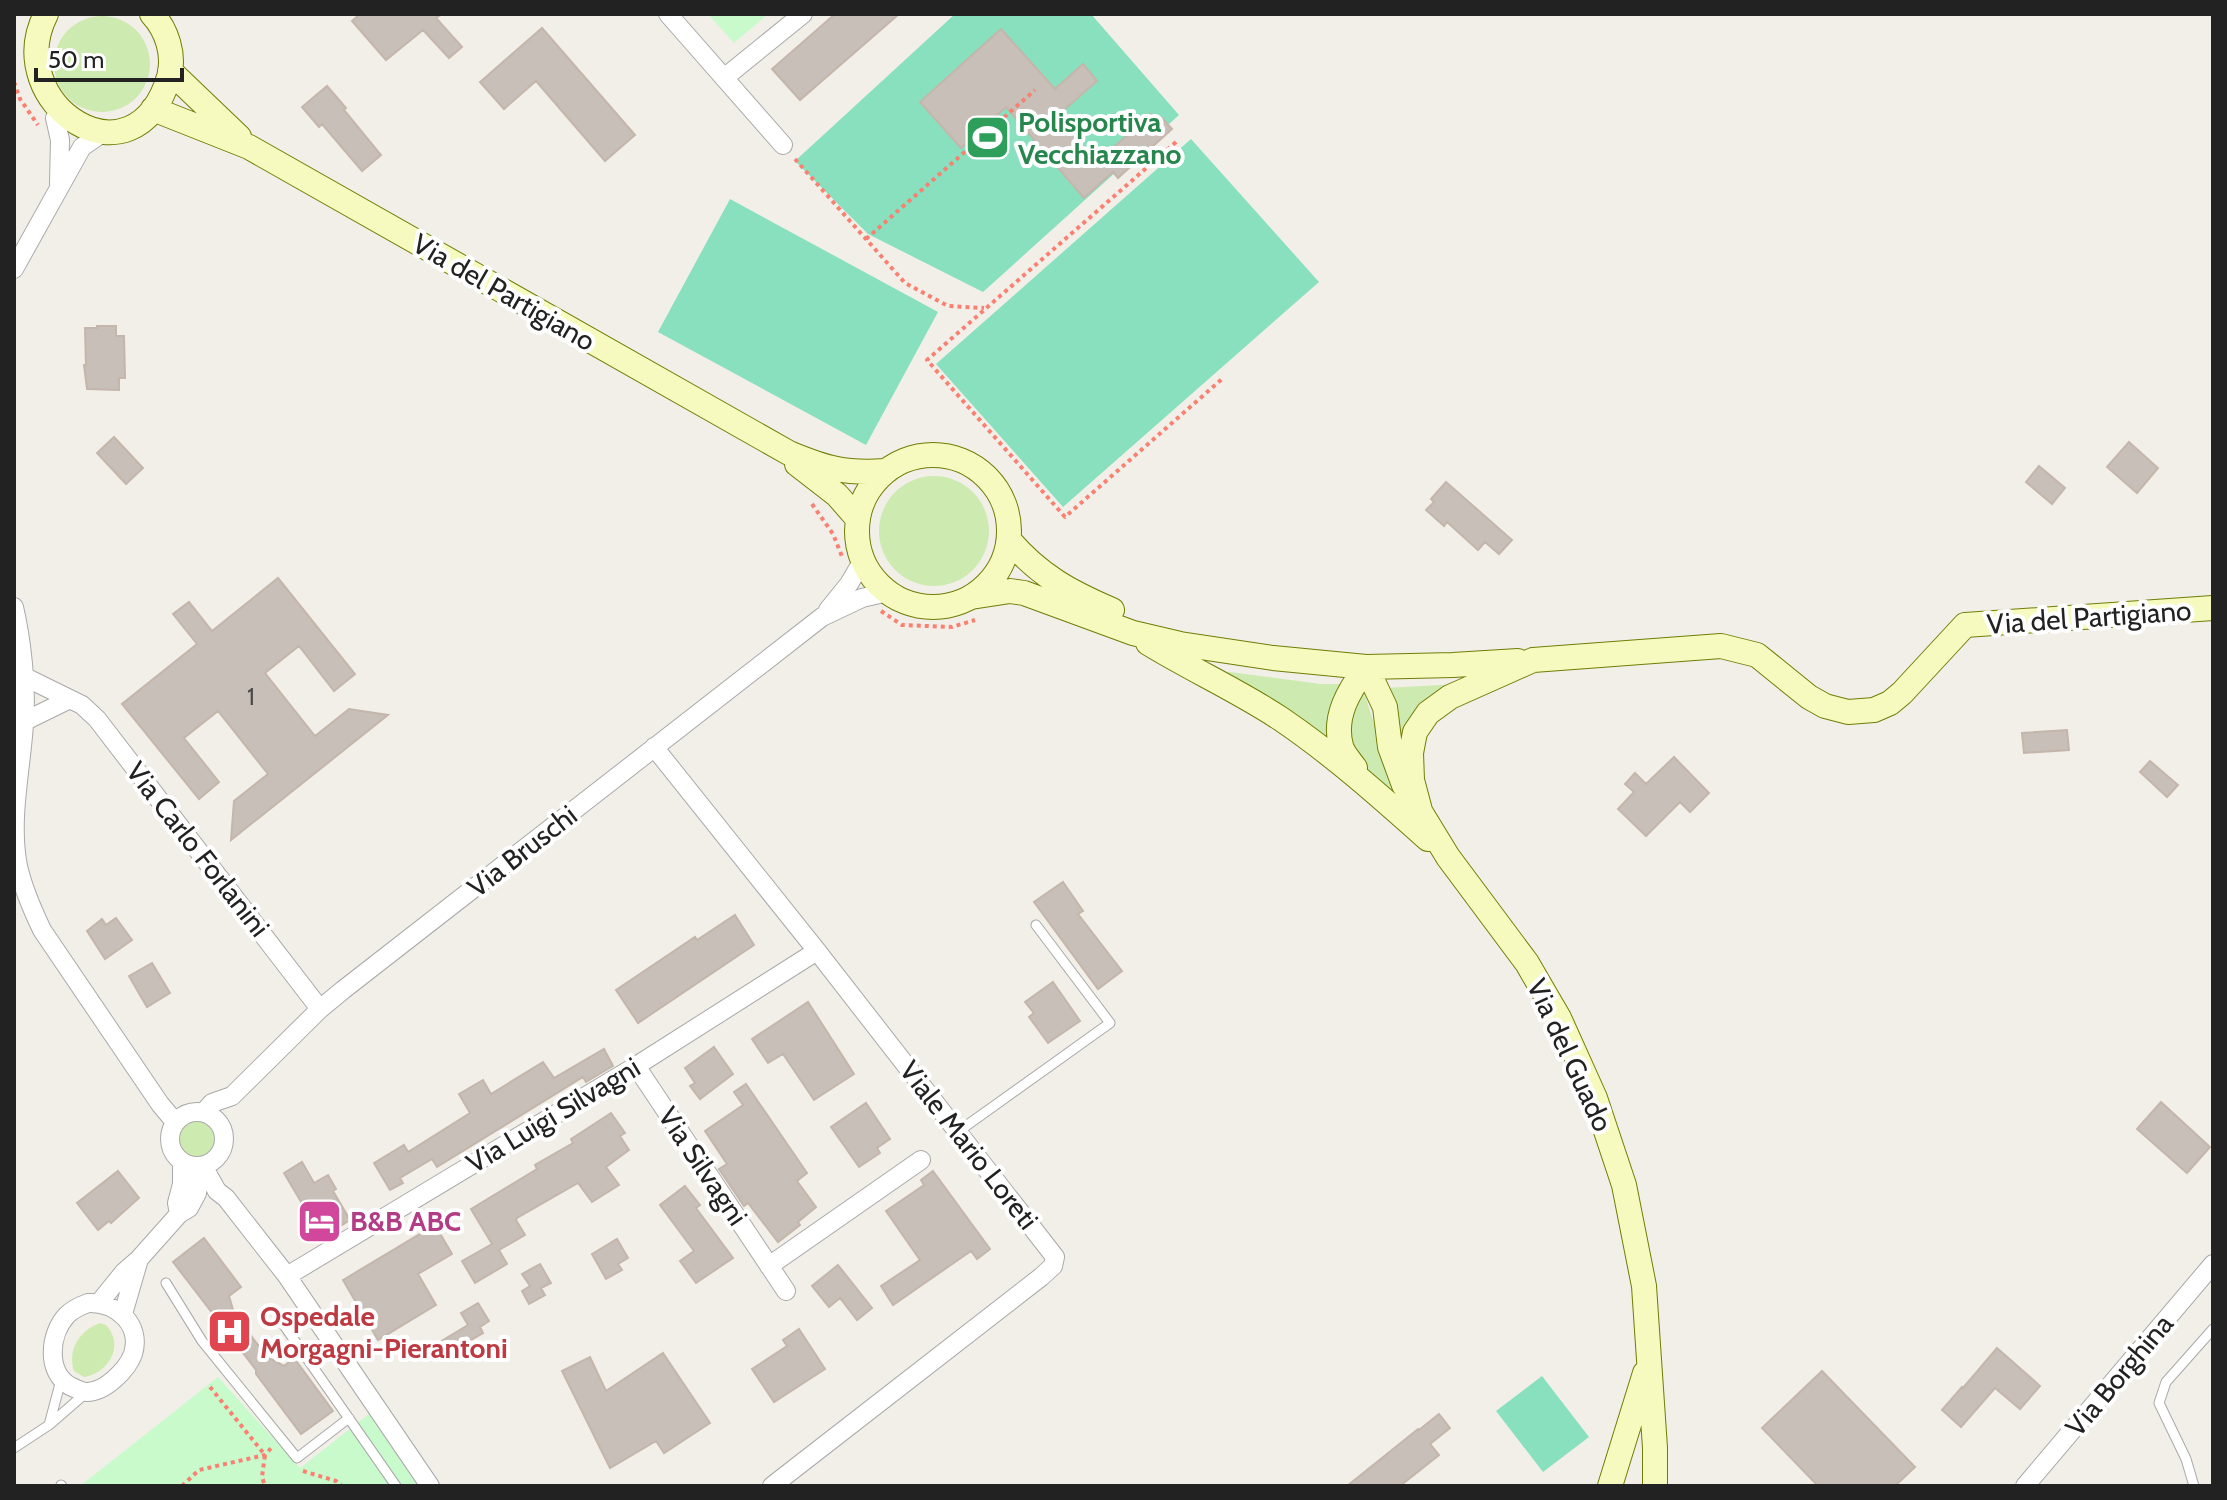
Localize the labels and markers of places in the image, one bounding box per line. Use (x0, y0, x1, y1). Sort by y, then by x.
place label: Polisportiva Vecchiazzano (1018, 105, 1182, 171)
sports icon: Polisportiva Vecchiazzano (963, 114, 1011, 162)
hotel icon: B&B ABC (295, 1197, 343, 1245)
place label: B&B ABC (350, 1204, 461, 1238)
place label: Ospedale Morgagni-Pierantoni (260, 1299, 508, 1365)
hospital icon: Ospedale Morgagni-Pierantoni (205, 1308, 253, 1356)

